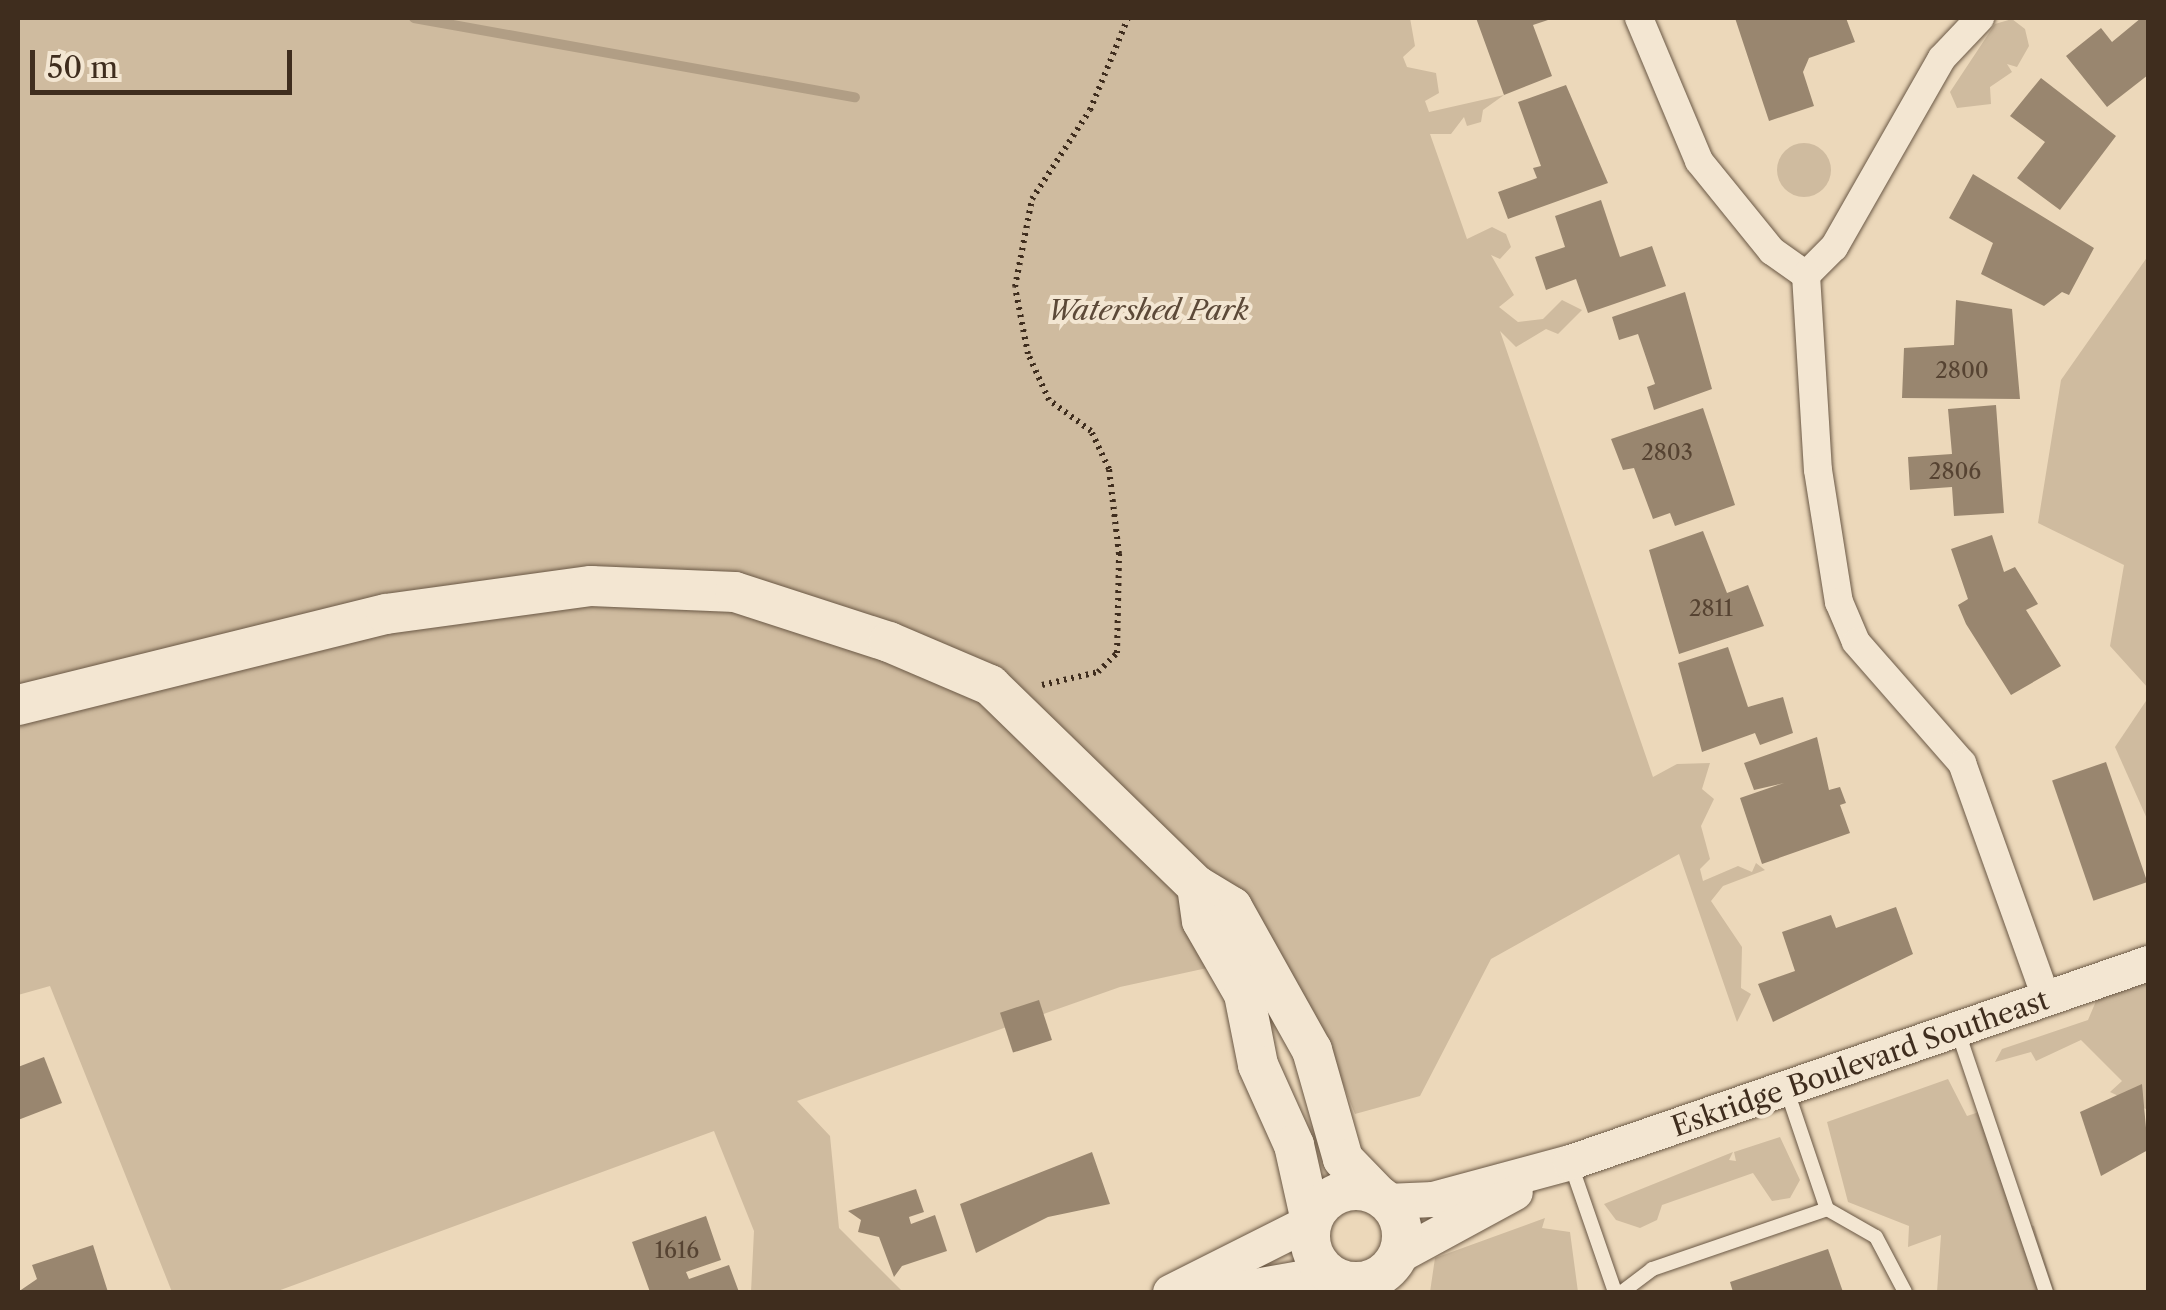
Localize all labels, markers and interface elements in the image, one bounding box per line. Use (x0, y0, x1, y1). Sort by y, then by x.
scale bar (35, 30, 298, 92)
text: 50 m (47, 49, 118, 86)
park label: Watershed Park (1047, 293, 1249, 327)
house number: 2800 (1935, 358, 1989, 384)
house number: 2803 (1641, 440, 1693, 466)
house number: 2806 (1929, 459, 1981, 485)
house number: 2811 (1689, 596, 1733, 622)
street label: Eskridge Boulevard Southeast (1667, 983, 2053, 1143)
house number: 1616 (655, 1238, 699, 1264)

